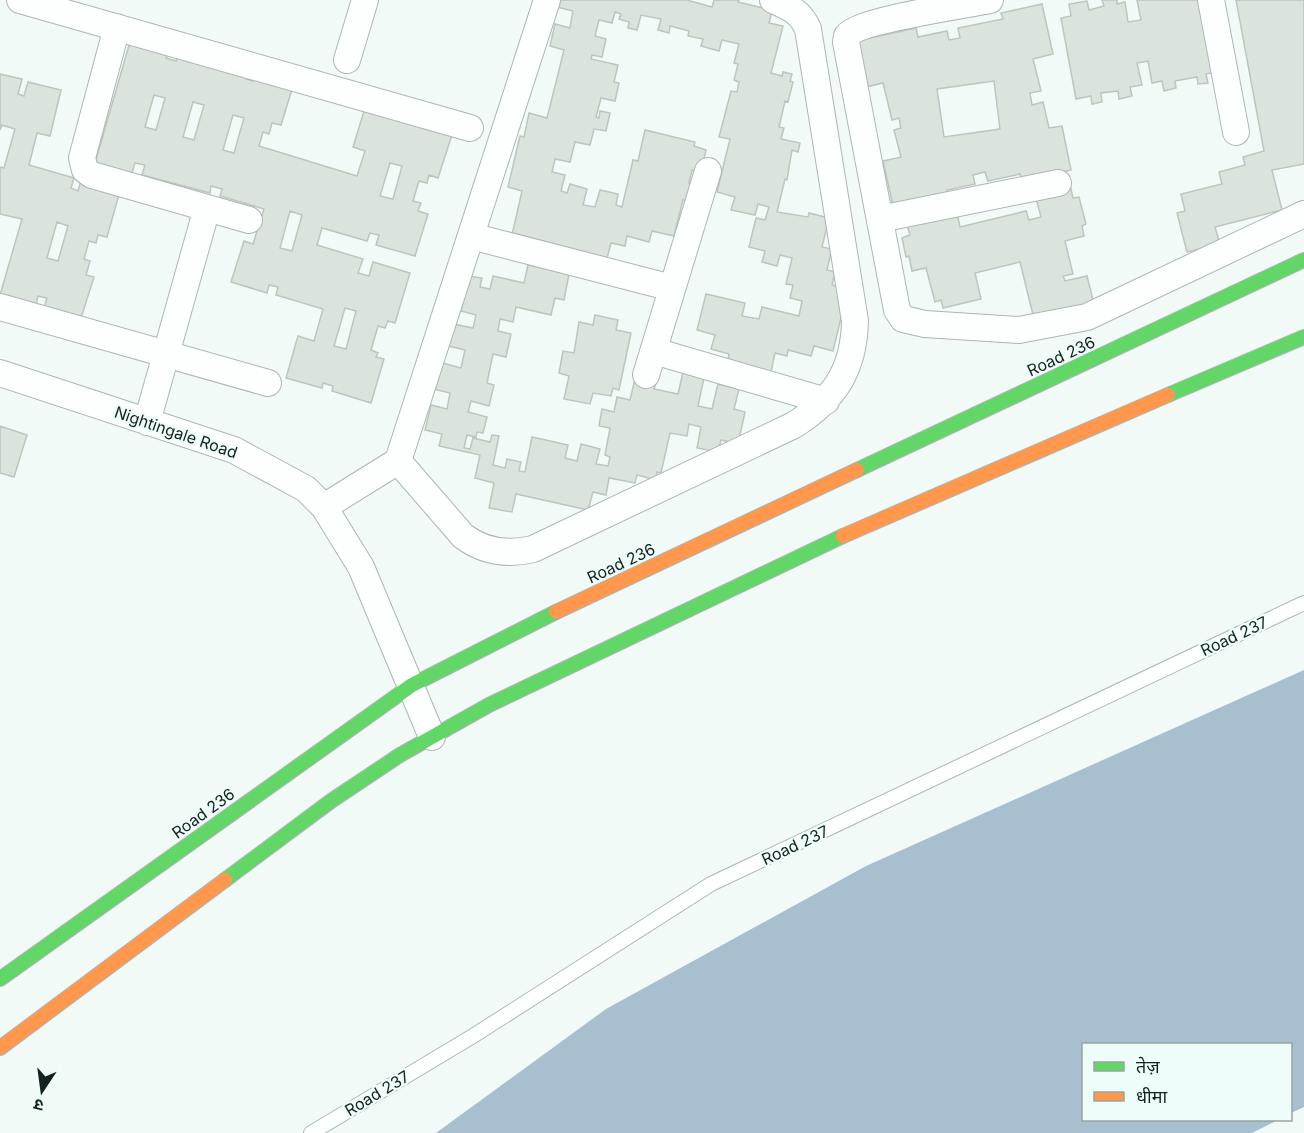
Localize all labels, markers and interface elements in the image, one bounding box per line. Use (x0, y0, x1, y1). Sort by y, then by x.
street label: Road 236 (1024, 332, 1098, 380)
street label: Nightingale Road (112, 402, 240, 462)
street label: Road 236 (584, 539, 658, 587)
street label: Road 237 (1197, 612, 1271, 660)
street label: Road 236 (168, 784, 238, 842)
street label: Road 237 (758, 821, 832, 869)
legend (1082, 1043, 1292, 1121)
text: तेज़ (1136, 1056, 1160, 1077)
north arrow (12, 1061, 72, 1121)
street label: Road 237 (341, 1066, 413, 1120)
text: धीमा (1136, 1086, 1167, 1107)
text: उ (31, 1095, 45, 1116)

